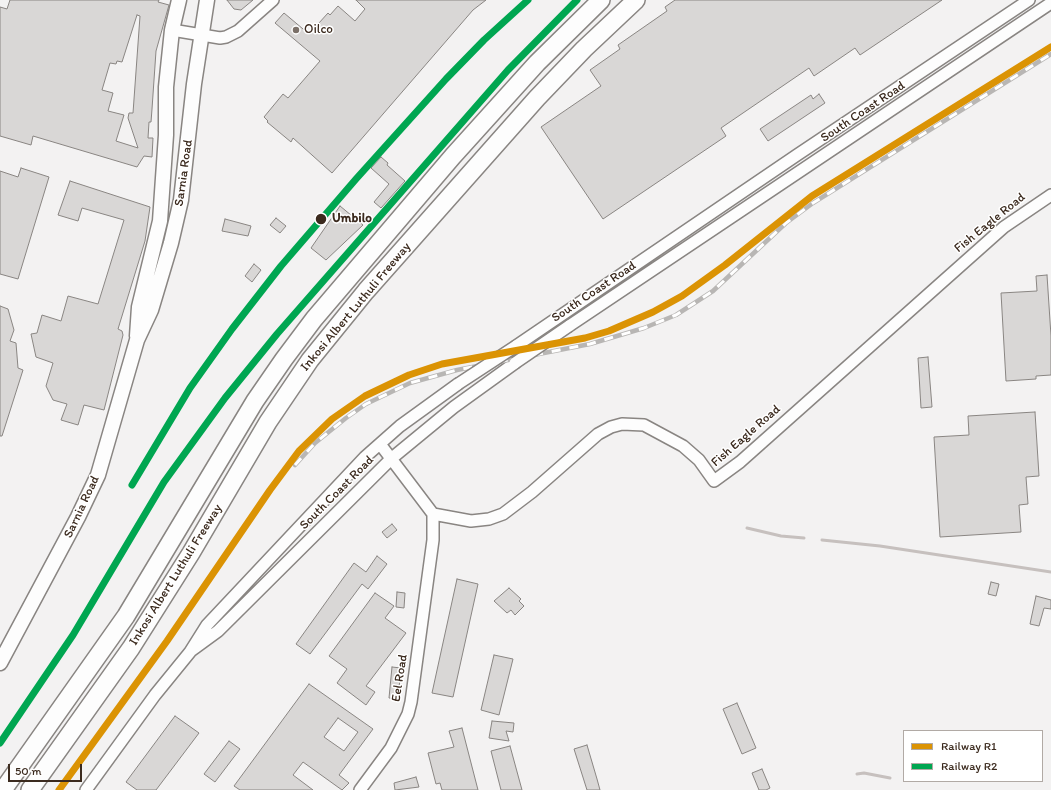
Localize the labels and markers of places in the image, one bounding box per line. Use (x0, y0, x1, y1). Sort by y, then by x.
place label: Oilco (304, 22, 333, 38)
marker: Oilco (291, 25, 301, 35)
place label: Umbilo (332, 211, 372, 227)
marker: Umbilo (314, 212, 328, 226)

